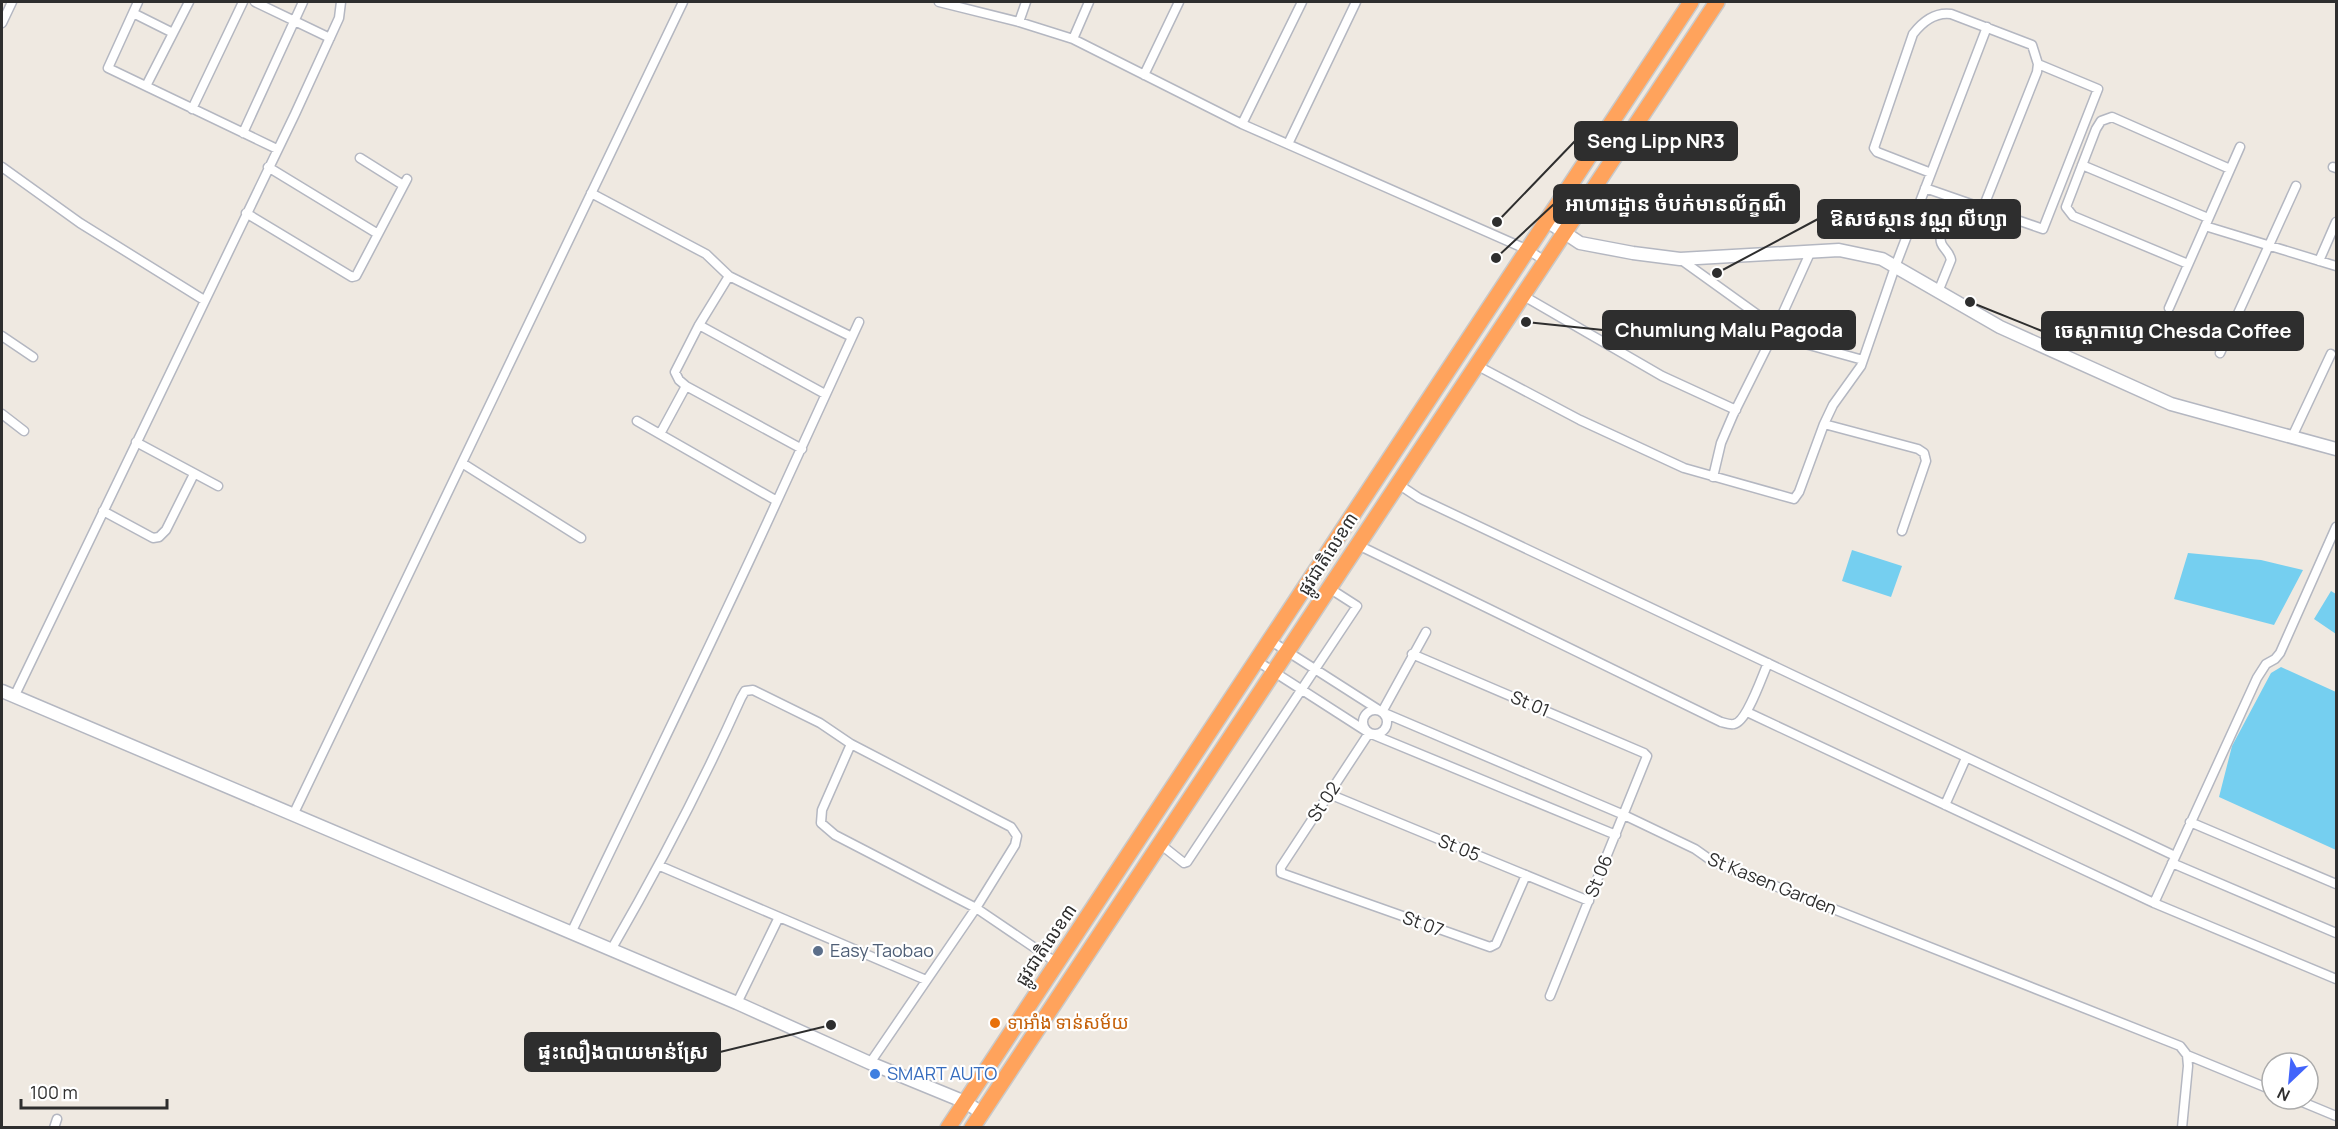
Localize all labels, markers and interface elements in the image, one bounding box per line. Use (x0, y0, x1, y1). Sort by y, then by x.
callout: Seng Lipp NR3 (1575, 122, 1737, 160)
text: Seng Lipp NR3 (1587, 127, 1725, 154)
callout: អាហារដ្ឋាន ចំបក់មានល័ក្ខណ៏ (1554, 185, 1799, 223)
text: អាហារដ្ឋាន ចំបក់មានល័ក្ខណ៏ (1565, 190, 1787, 217)
callout: ឱសថស្ថាន វណ្ណ លីហ្សា (1818, 200, 2020, 238)
text: ឱសថស្ថាន វណ្ណ លីហ្សា (1830, 205, 2008, 232)
callout: Chumlung Malu Pagoda (1603, 311, 1855, 349)
callout: ចេស្ដាកាហ្វេ Chesda Coffee (2042, 312, 2303, 350)
text: Chumlung Malu Pagoda (1615, 316, 1843, 343)
text: ចេស្ដាកាហ្វេ Chesda Coffee (2054, 317, 2292, 344)
street label: ផ្លូវជាតិលេខ៣ (1291, 507, 1367, 602)
street label: St 01 (1507, 684, 1553, 722)
street label: St 02 (1301, 777, 1345, 826)
street label: St 05 (1435, 828, 1484, 866)
street label: St Kasen Garden (1704, 846, 1840, 920)
street label: St 06 (1579, 851, 1617, 901)
street label: ផ្លូវជាតិលេខ៣ (1009, 899, 1086, 993)
street label: St 07 (1400, 905, 1447, 942)
place label: Easy Taobao (830, 938, 934, 962)
marker: Easy Taobao (811, 944, 825, 958)
place label: ទាអាំង ទាន់សម័យ (1007, 1010, 1129, 1034)
marker: ទាអាំង ទាន់សម័យ (988, 1016, 1002, 1030)
callout: ផ្ទះលឿងបាយមាន់ស្រែ (525, 1033, 720, 1071)
text: ផ្ទះលឿងបាយមាន់ស្រែ (538, 1038, 708, 1065)
north arrow (2260, 1051, 2320, 1111)
place label: SMART AUTO (887, 1061, 997, 1085)
marker: SMART AUTO (868, 1067, 882, 1081)
scale bar (21, 1072, 166, 1110)
text: 100 m (30, 1080, 78, 1104)
text: N (2273, 1082, 2293, 1107)

